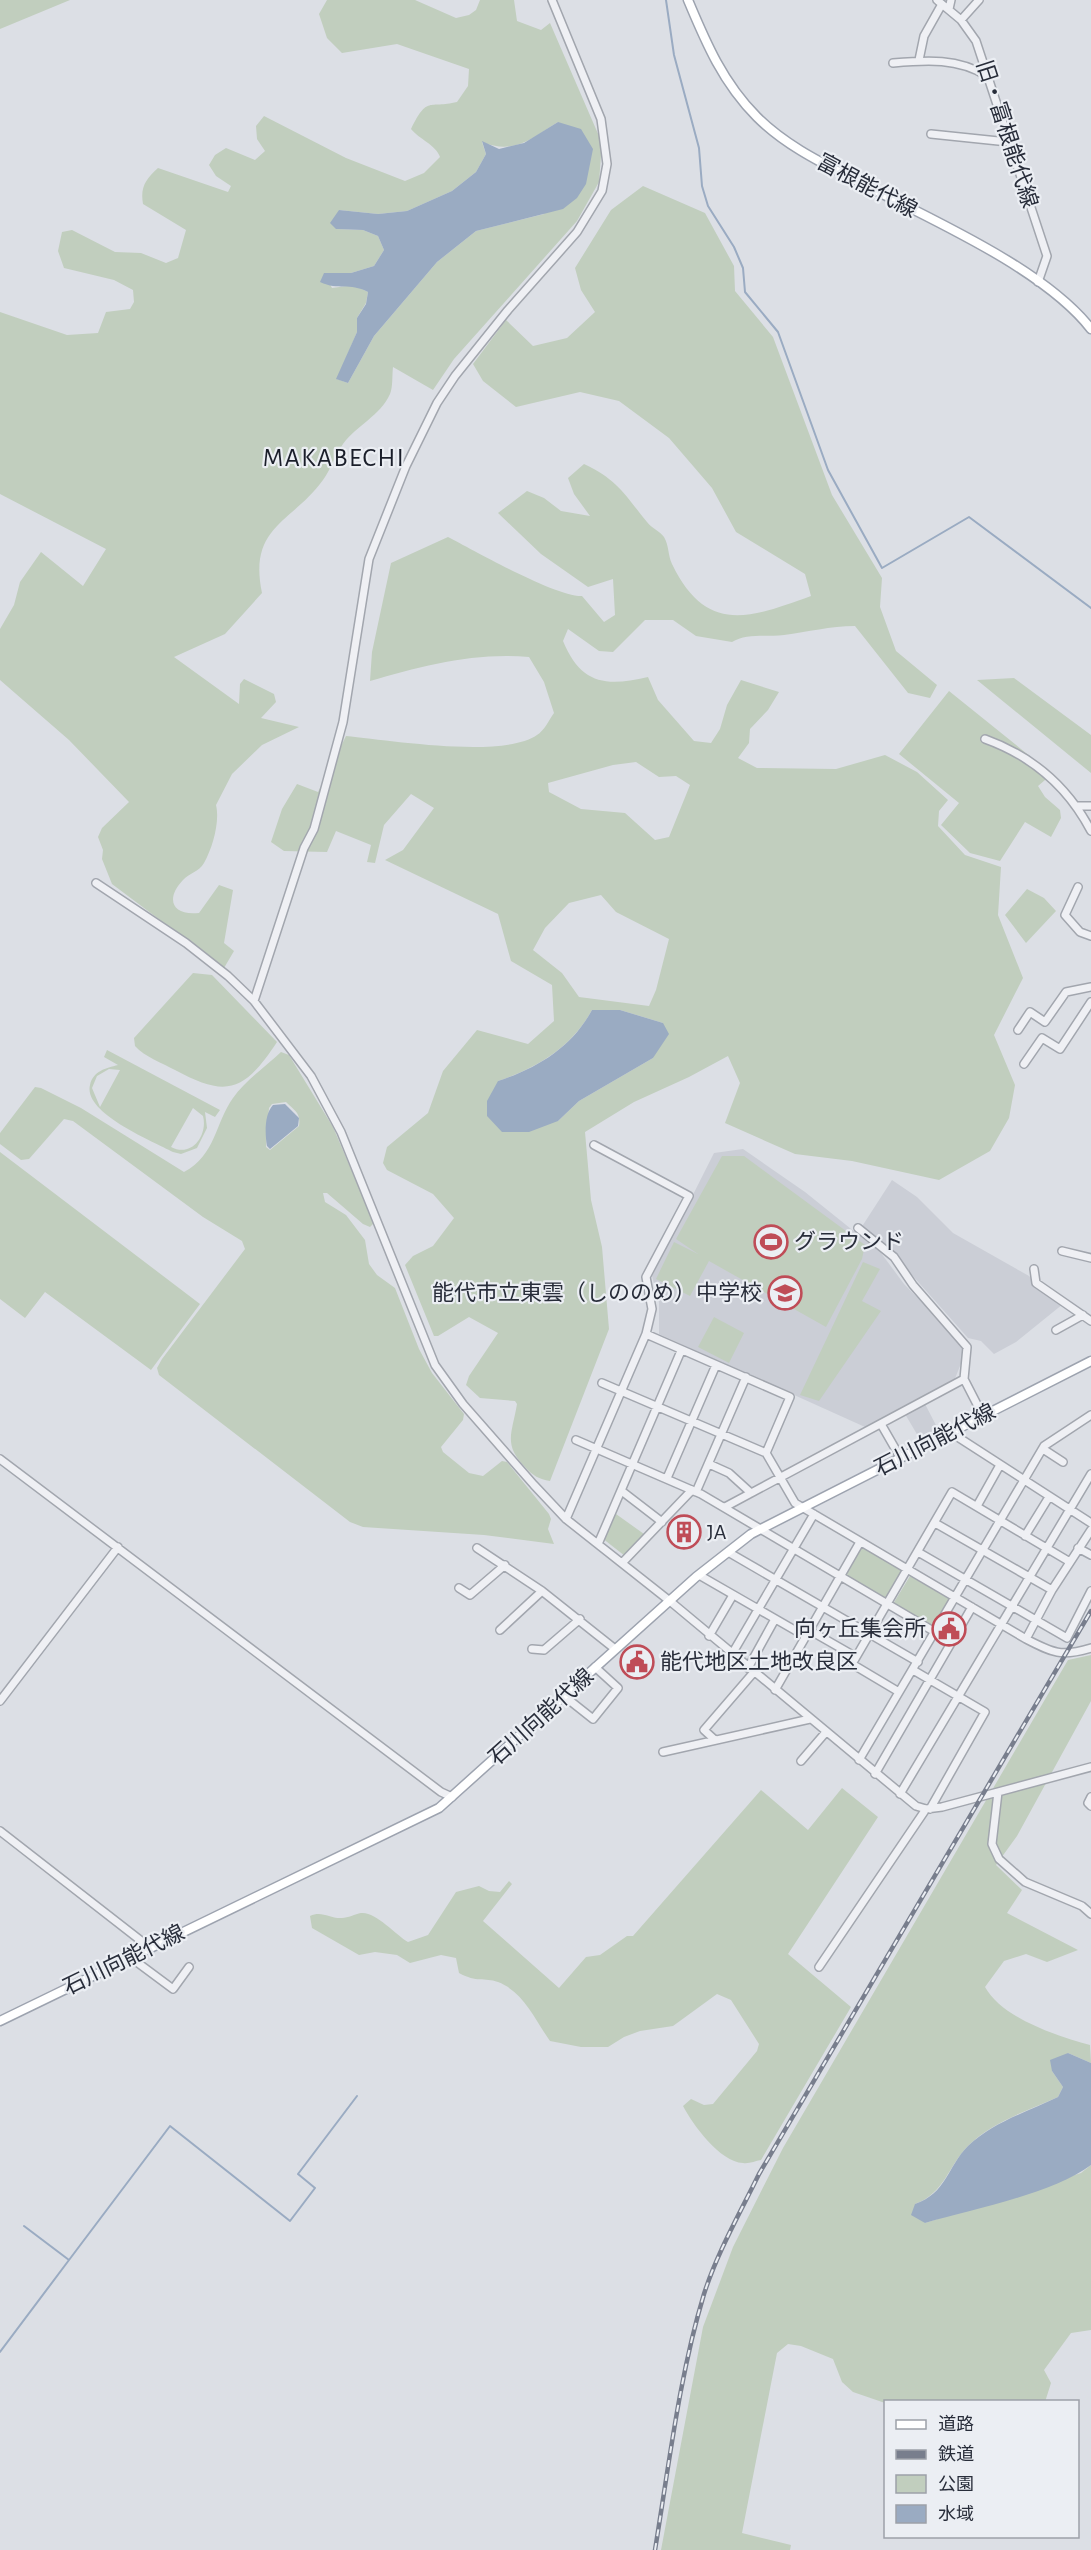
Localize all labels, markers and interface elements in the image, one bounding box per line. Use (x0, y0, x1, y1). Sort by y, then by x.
street label: 旧・富根能代線 (973, 57, 1042, 211)
street label: 富根能代線 (813, 150, 921, 222)
district label: MAKABECHI (263, 445, 405, 471)
sports icon: グラウンド (753, 1224, 789, 1260)
place label: グラウンド (794, 1230, 904, 1253)
school or university icon: 能代市立東雲（しののめ）中学校 (767, 1275, 803, 1311)
place label: 能代市立東雲（しののめ）中学校 (432, 1281, 762, 1304)
street label: 石川向能代線 (871, 1399, 999, 1480)
building icon: JA (666, 1514, 702, 1550)
place label: JA (707, 1521, 727, 1543)
public building icon: 向ヶ丘集会所 (931, 1611, 967, 1647)
place label: 向ヶ丘集会所 (794, 1617, 926, 1640)
public building icon: 能代地区土地改良区 (619, 1644, 655, 1680)
place label: 能代地区土地改良区 (660, 1650, 858, 1673)
street label: 石川向能代線 (484, 1664, 597, 1769)
street label: 石川向能代線 (59, 1920, 188, 1999)
legend (884, 2400, 1079, 2538)
text: 道路 (938, 2414, 974, 2434)
text: 鉄道 (938, 2444, 974, 2464)
text: 公園 (938, 2475, 974, 2494)
text: 水域 (938, 2505, 974, 2524)

